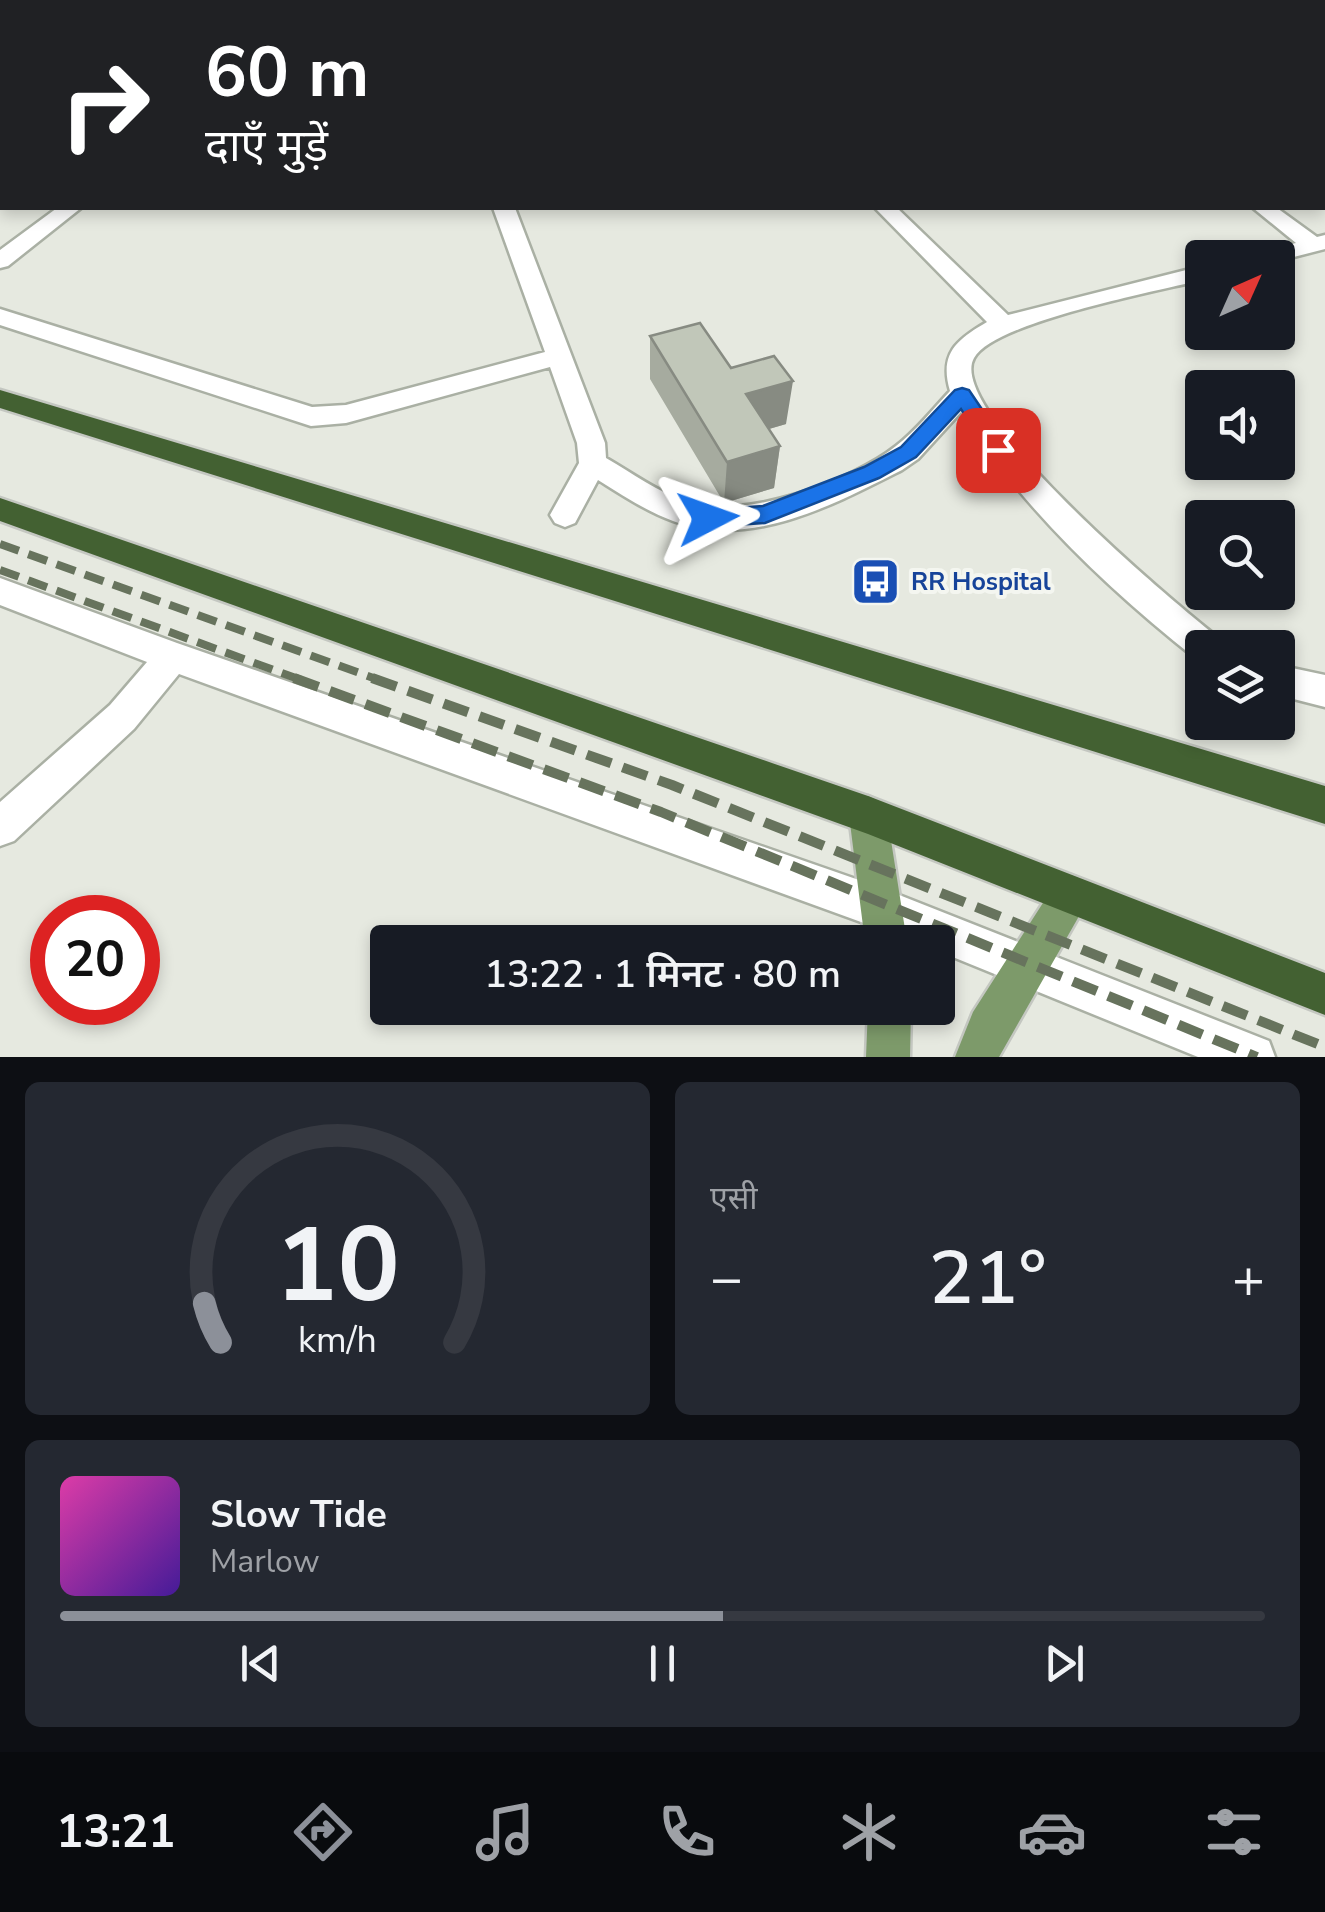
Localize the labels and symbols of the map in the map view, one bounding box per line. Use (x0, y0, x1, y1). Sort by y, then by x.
north arrow (1185, 240, 1295, 350)
pin (956, 408, 1041, 493)
position arrow (656, 466, 760, 570)
bus stop icon: RR Hospital (850, 555, 902, 607)
place label: RR Hospital (911, 565, 1051, 599)
speed limit sign: 20 (30, 895, 160, 1025)

